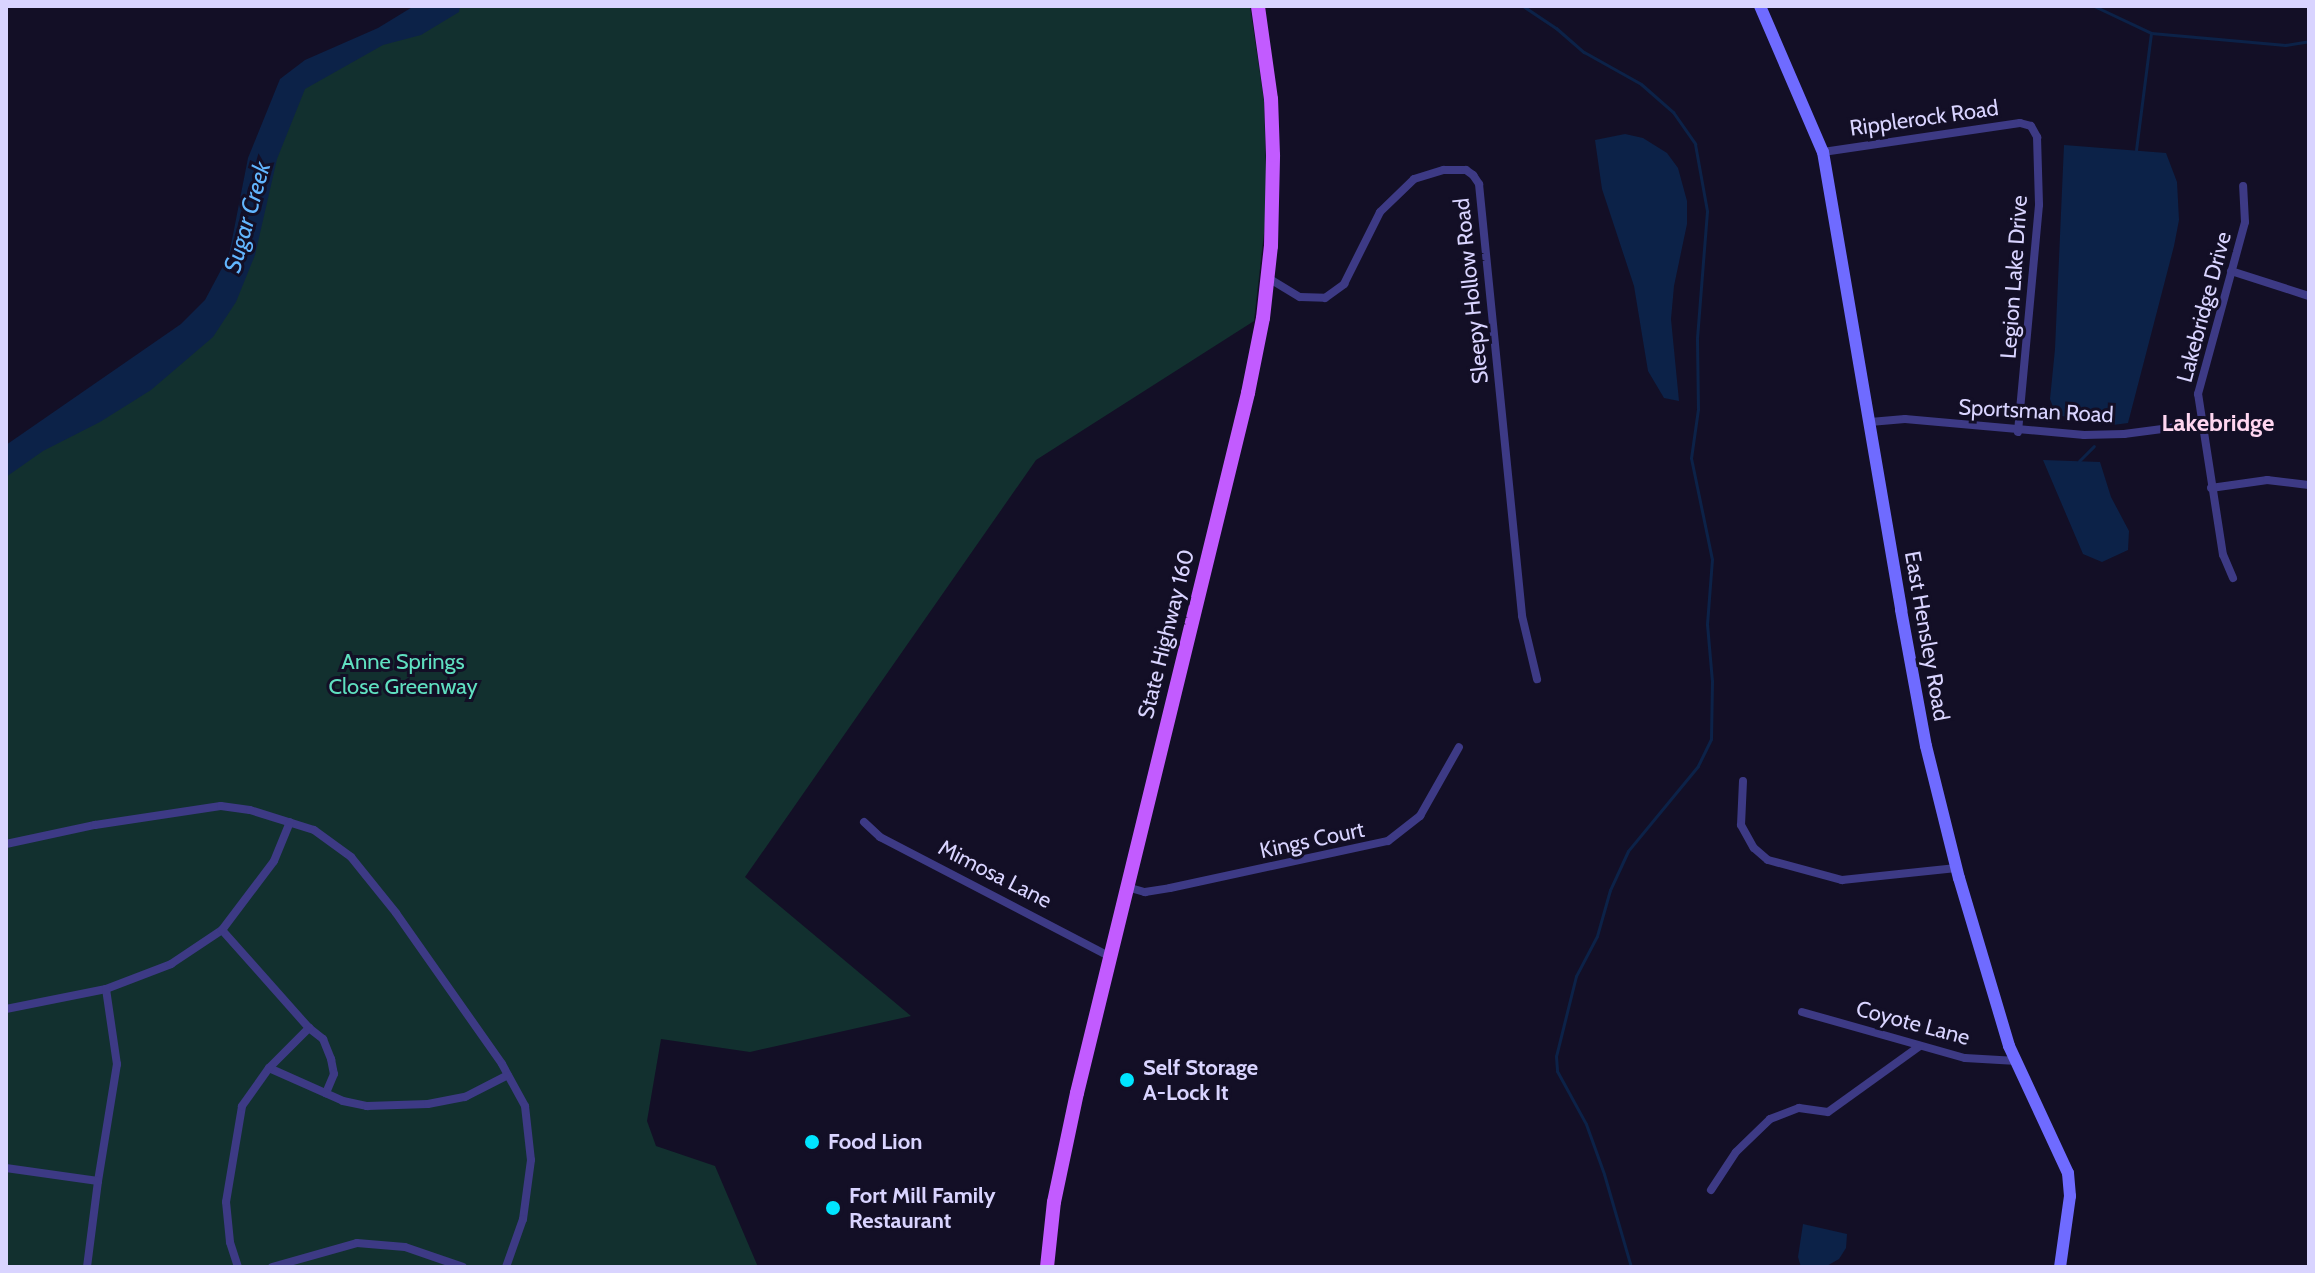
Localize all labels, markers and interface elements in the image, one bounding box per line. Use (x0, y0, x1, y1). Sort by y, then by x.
street label: Ripplerock Road (1848, 94, 2000, 142)
water label: Sugar Creek (217, 158, 277, 276)
street label: Legion Lake Drive (1995, 194, 2033, 360)
street label: Sleepy Hollow Road (1448, 197, 1494, 385)
street label: Lakebridge Drive (2171, 229, 2237, 385)
street label: Sportsman Road (1958, 394, 2114, 428)
district label: Lakebridge (2162, 409, 2274, 437)
street label: State Highway 160 (1132, 547, 1200, 721)
street label: East Hensley Road (1899, 549, 1955, 723)
park label: Anne Springs Close Greenway (328, 648, 478, 700)
street label: Kings Court (1257, 816, 1367, 864)
street label: Mimosa Lane (934, 834, 1056, 914)
street label: Coyote Lane (1853, 995, 1973, 1051)
place label: Self Storage A-Lock It (1143, 1054, 1258, 1106)
marker: Self Storage A-Lock It (1118, 1071, 1136, 1089)
place label: Food Lion (828, 1129, 922, 1155)
marker: Food Lion (803, 1133, 821, 1151)
place label: Fort Mill Family Restaurant (849, 1182, 996, 1234)
marker: Fort Mill Family Restaurant (824, 1199, 842, 1217)

